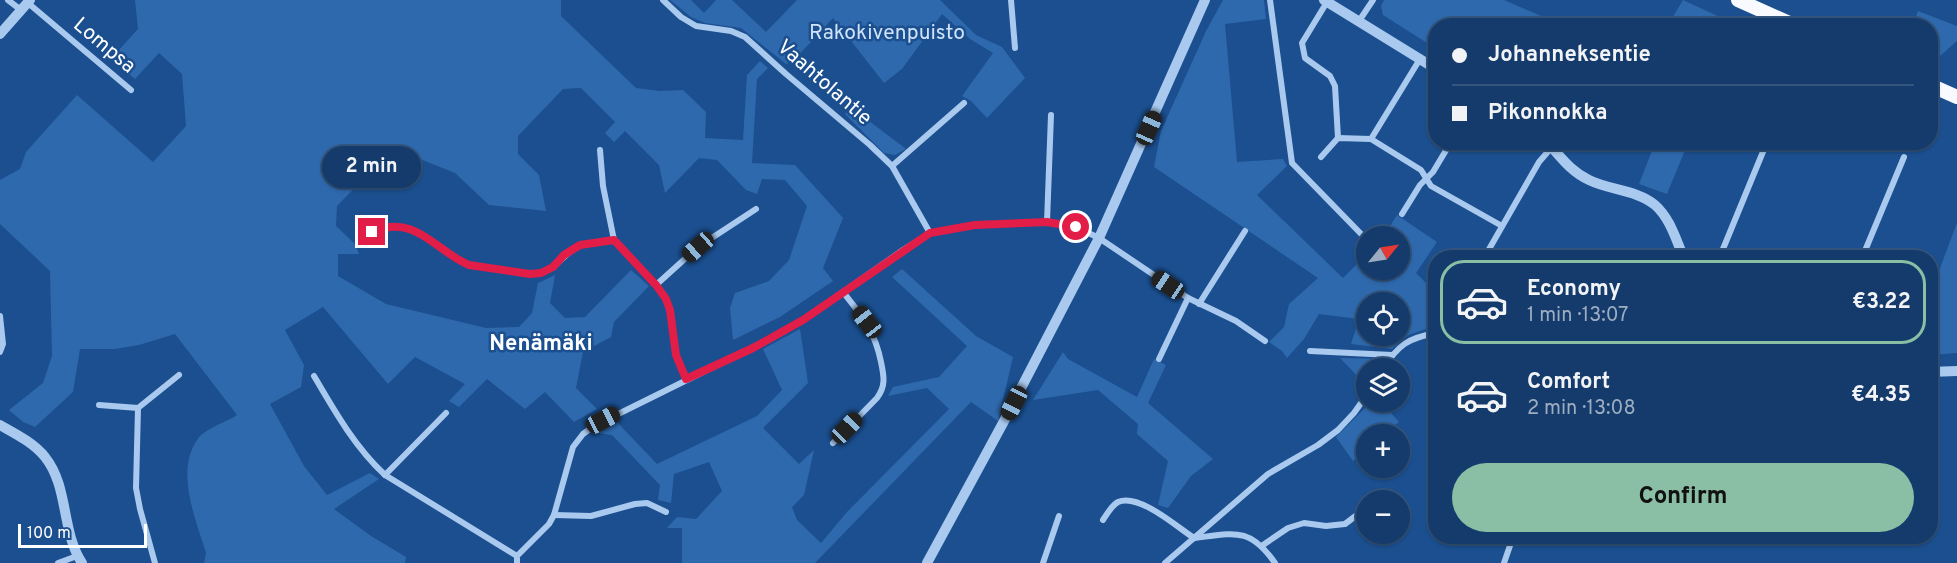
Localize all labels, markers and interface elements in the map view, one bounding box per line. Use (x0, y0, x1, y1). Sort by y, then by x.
street label: Lompsa (67, 12, 141, 80)
park label: Rakokivenpuisto (809, 20, 965, 47)
street label: Vaahtolantie (771, 34, 877, 132)
text: Johanneksentie (1488, 42, 1651, 69)
text: Pikonnokka (1488, 100, 1608, 127)
car (1133, 108, 1165, 148)
callout: 2 min (322, 145, 422, 187)
text: 2 min (345, 154, 398, 180)
route start (1062, 213, 1089, 240)
route end (358, 218, 385, 245)
north arrow (1356, 226, 1410, 280)
map controls (1356, 226, 1410, 544)
car (679, 228, 717, 266)
car (1148, 267, 1188, 303)
icon: car (1455, 275, 1509, 329)
text: Economy (1527, 276, 1621, 303)
text: €3.22 (1852, 289, 1911, 316)
button: locate (1356, 292, 1410, 346)
car (849, 302, 885, 342)
text: 1 min · 13:07 (1527, 303, 1629, 329)
district label: Nenämäki (489, 331, 593, 358)
button: layers (1356, 358, 1410, 412)
icon: car (1455, 368, 1509, 422)
text: Comfort (1527, 369, 1610, 396)
text: €4.35 (1851, 382, 1911, 409)
car (998, 383, 1030, 423)
text: 2 min · 13:08 (1527, 396, 1636, 422)
car (583, 404, 623, 436)
car (828, 409, 866, 447)
button: + (1356, 424, 1410, 478)
button: Confirm (1452, 463, 1914, 532)
button: − (1356, 490, 1410, 544)
scale bar (18, 521, 147, 548)
text: 100 m (27, 524, 71, 544)

